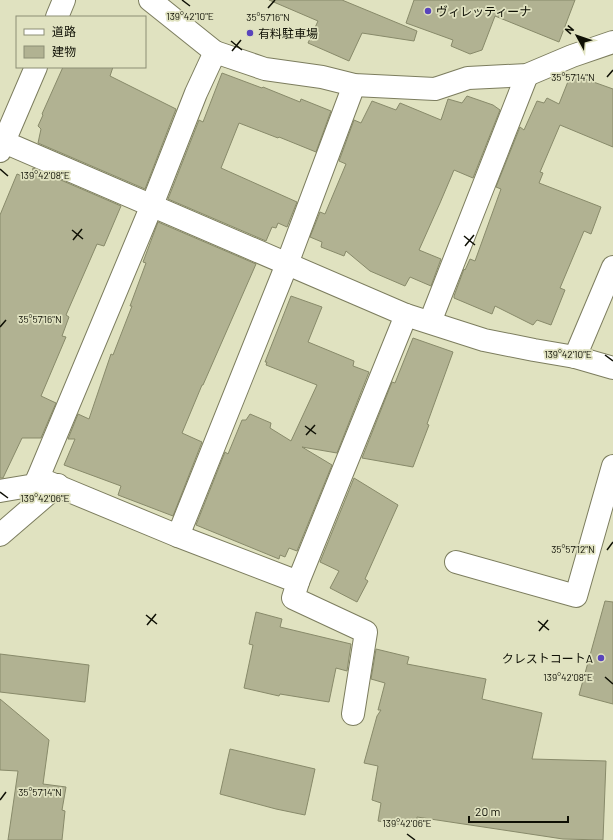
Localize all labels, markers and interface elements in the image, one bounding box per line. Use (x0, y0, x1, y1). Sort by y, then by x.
place label: ヴィレッティーナ (436, 4, 531, 18)
marker: ヴィレッティーナ (423, 6, 433, 16)
text: 139°42'10"E (166, 10, 214, 22)
text: 35°57'16"N (246, 11, 290, 23)
legend (16, 16, 146, 68)
north arrow (557, 16, 597, 56)
text: N (562, 22, 576, 36)
text: 道路 (52, 24, 76, 38)
place label: 有料駐車場 (258, 26, 318, 40)
marker: 有料駐車場 (245, 28, 255, 38)
text: 建物 (52, 44, 76, 58)
text: 35°57'14"N (551, 71, 595, 83)
text: 139°42'08"E (20, 169, 70, 181)
text: 35°57'16"N (18, 313, 62, 325)
text: 139°42'10"E (544, 348, 592, 360)
text: 139°42'06"E (20, 492, 70, 504)
text: 35°57'12"N (551, 543, 595, 555)
place label: クレストコートA (502, 651, 593, 665)
marker: クレストコートA (596, 653, 606, 663)
text: 139°42'08"E (543, 671, 593, 683)
text: 35°57'14"N (18, 786, 62, 798)
scale bar (469, 798, 568, 824)
text: 20 m (475, 804, 501, 818)
text: 139°42'06"E (382, 817, 432, 829)

